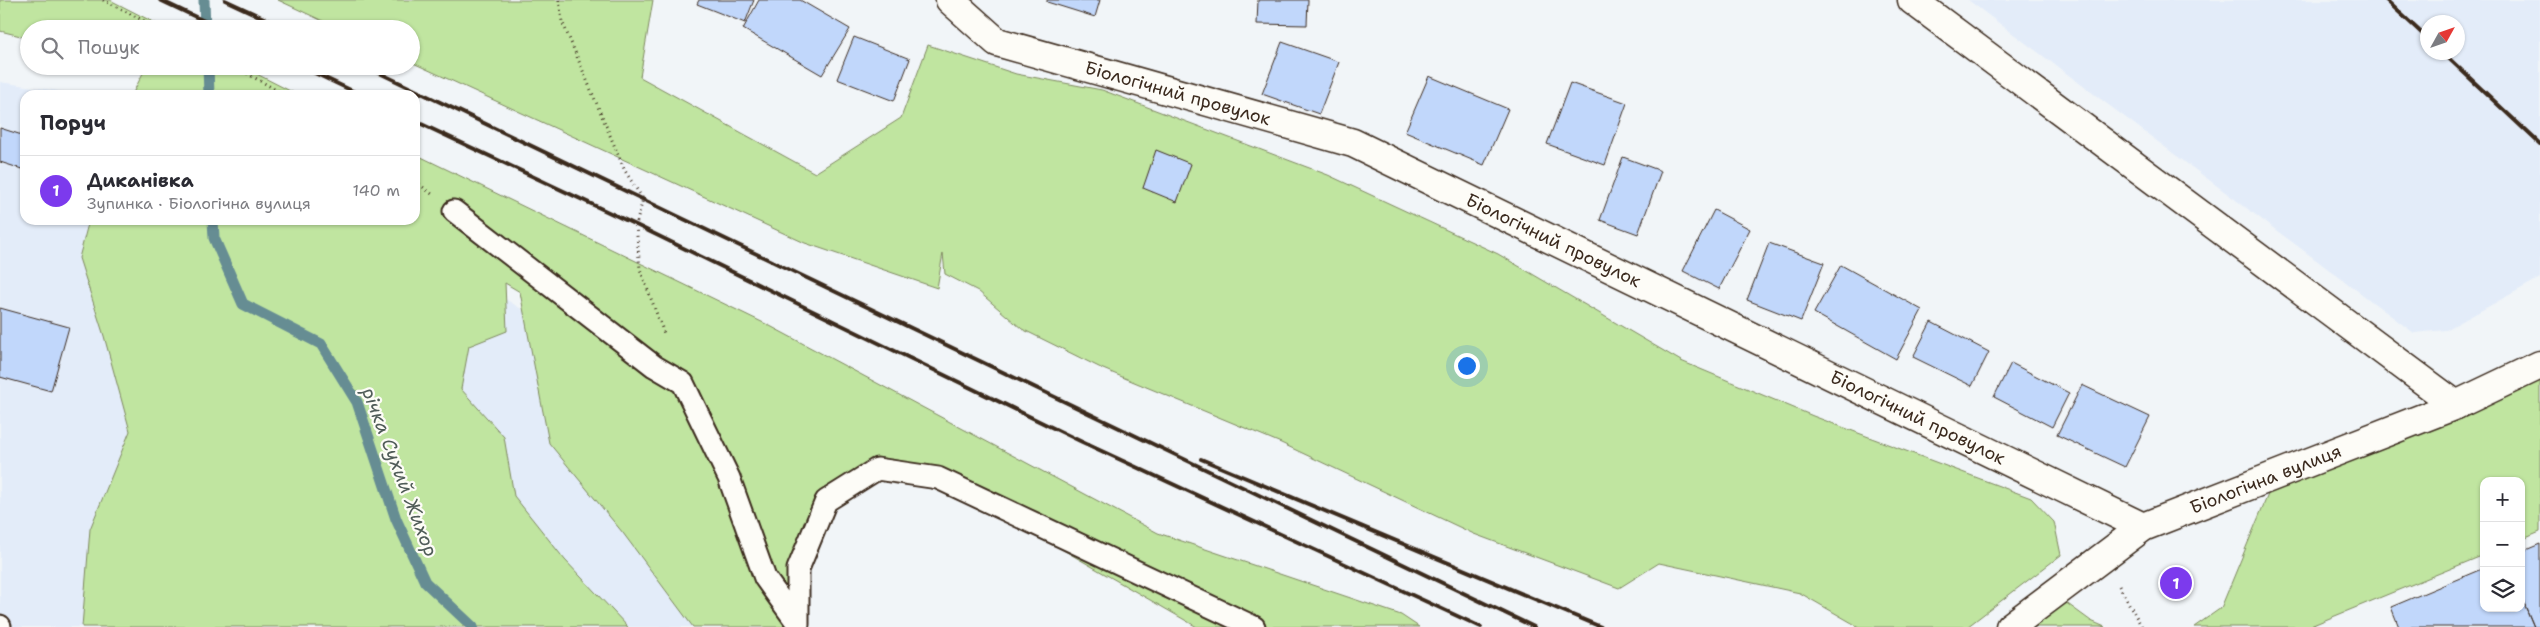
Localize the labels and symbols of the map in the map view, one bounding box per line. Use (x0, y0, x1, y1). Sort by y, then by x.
north arrow (2420, 15, 2465, 60)
street label: Біологічний провулок (1082, 56, 1274, 131)
street label: Біологічний провулок (1462, 188, 1645, 293)
your location (1454, 353, 1480, 379)
street label: Біологічний провулок (1826, 365, 2010, 470)
water label: річка Сухий Жихор (356, 383, 444, 560)
street label: Біологічна вулиця (2186, 439, 2345, 520)
pin: 1 (2160, 564, 2192, 602)

